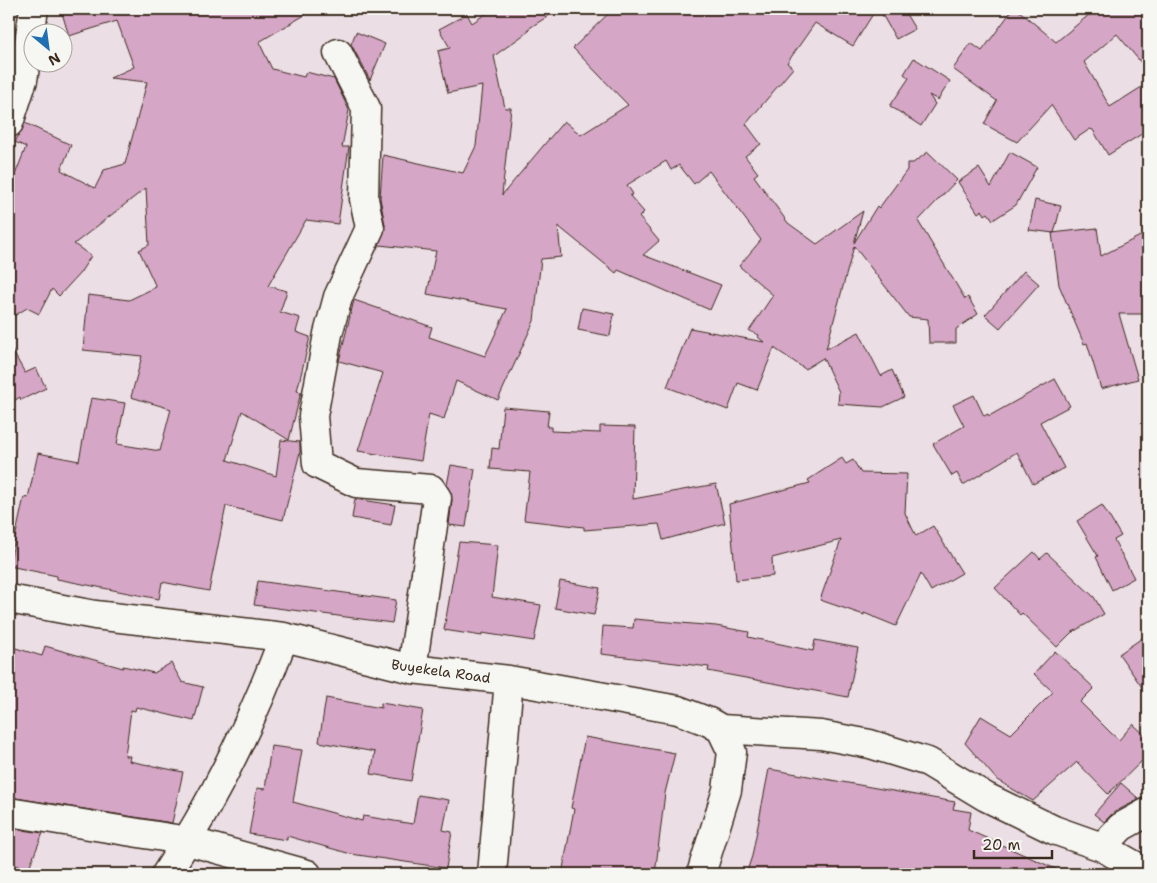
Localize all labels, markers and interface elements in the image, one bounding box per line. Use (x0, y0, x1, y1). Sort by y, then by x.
north arrow (22, 22, 72, 72)
text: N (45, 49, 64, 70)
street label: Buyekela Road (390, 655, 492, 687)
scale bar (974, 828, 1052, 860)
text: 20 m (982, 835, 1021, 855)

